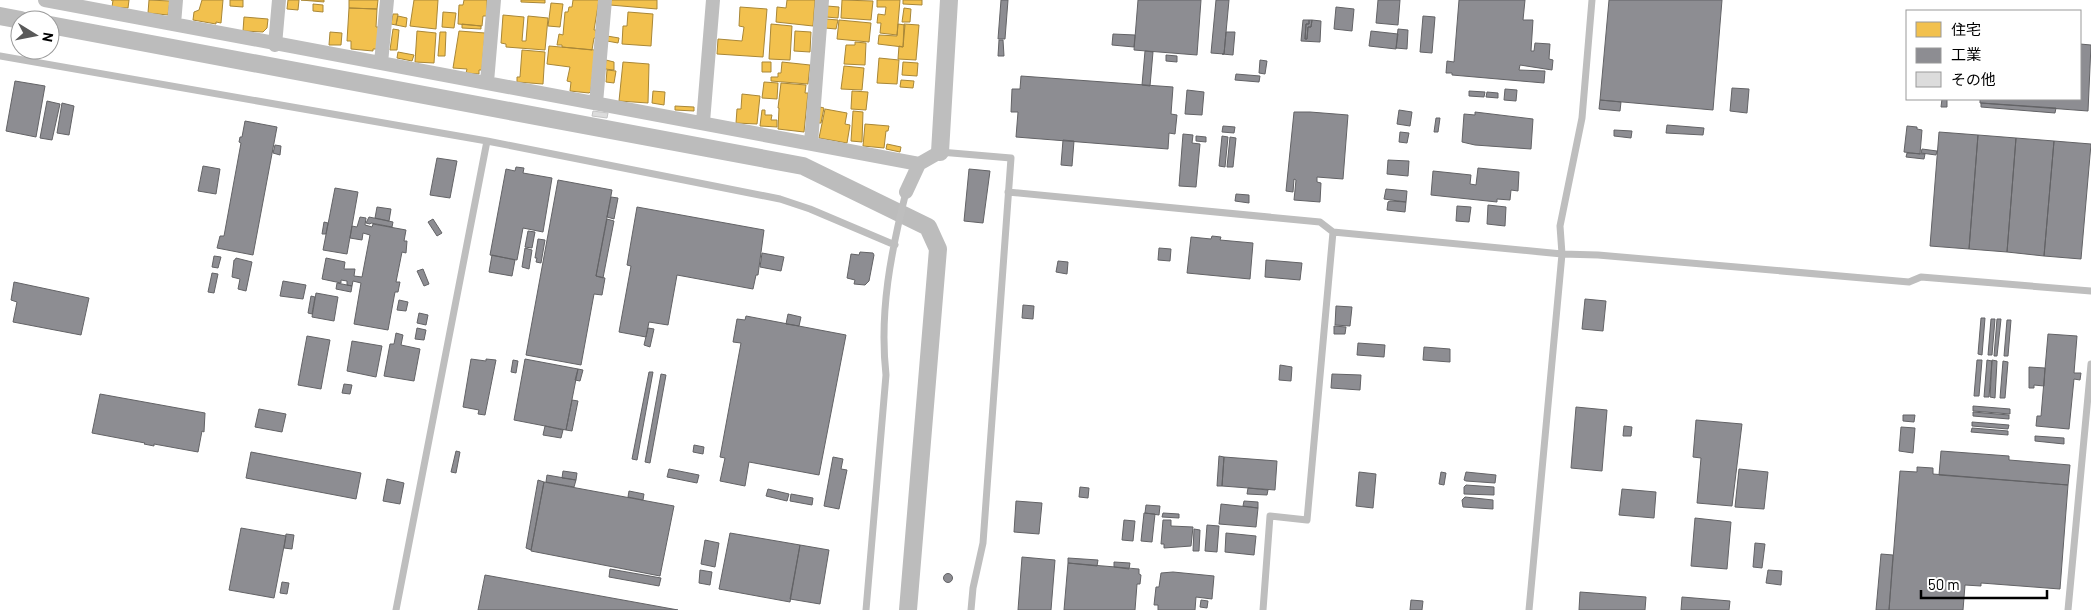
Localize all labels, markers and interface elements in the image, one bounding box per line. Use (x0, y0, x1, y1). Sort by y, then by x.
north arrow (10, 10, 60, 60)
legend (1906, 10, 2081, 100)
text: 住宅 (1951, 20, 1981, 38)
text: N (39, 31, 57, 43)
text: 工業 (1951, 45, 1981, 63)
text: その他 (1951, 70, 1996, 88)
scale bar (1921, 568, 2047, 600)
text: 50 m (1928, 575, 1960, 593)

